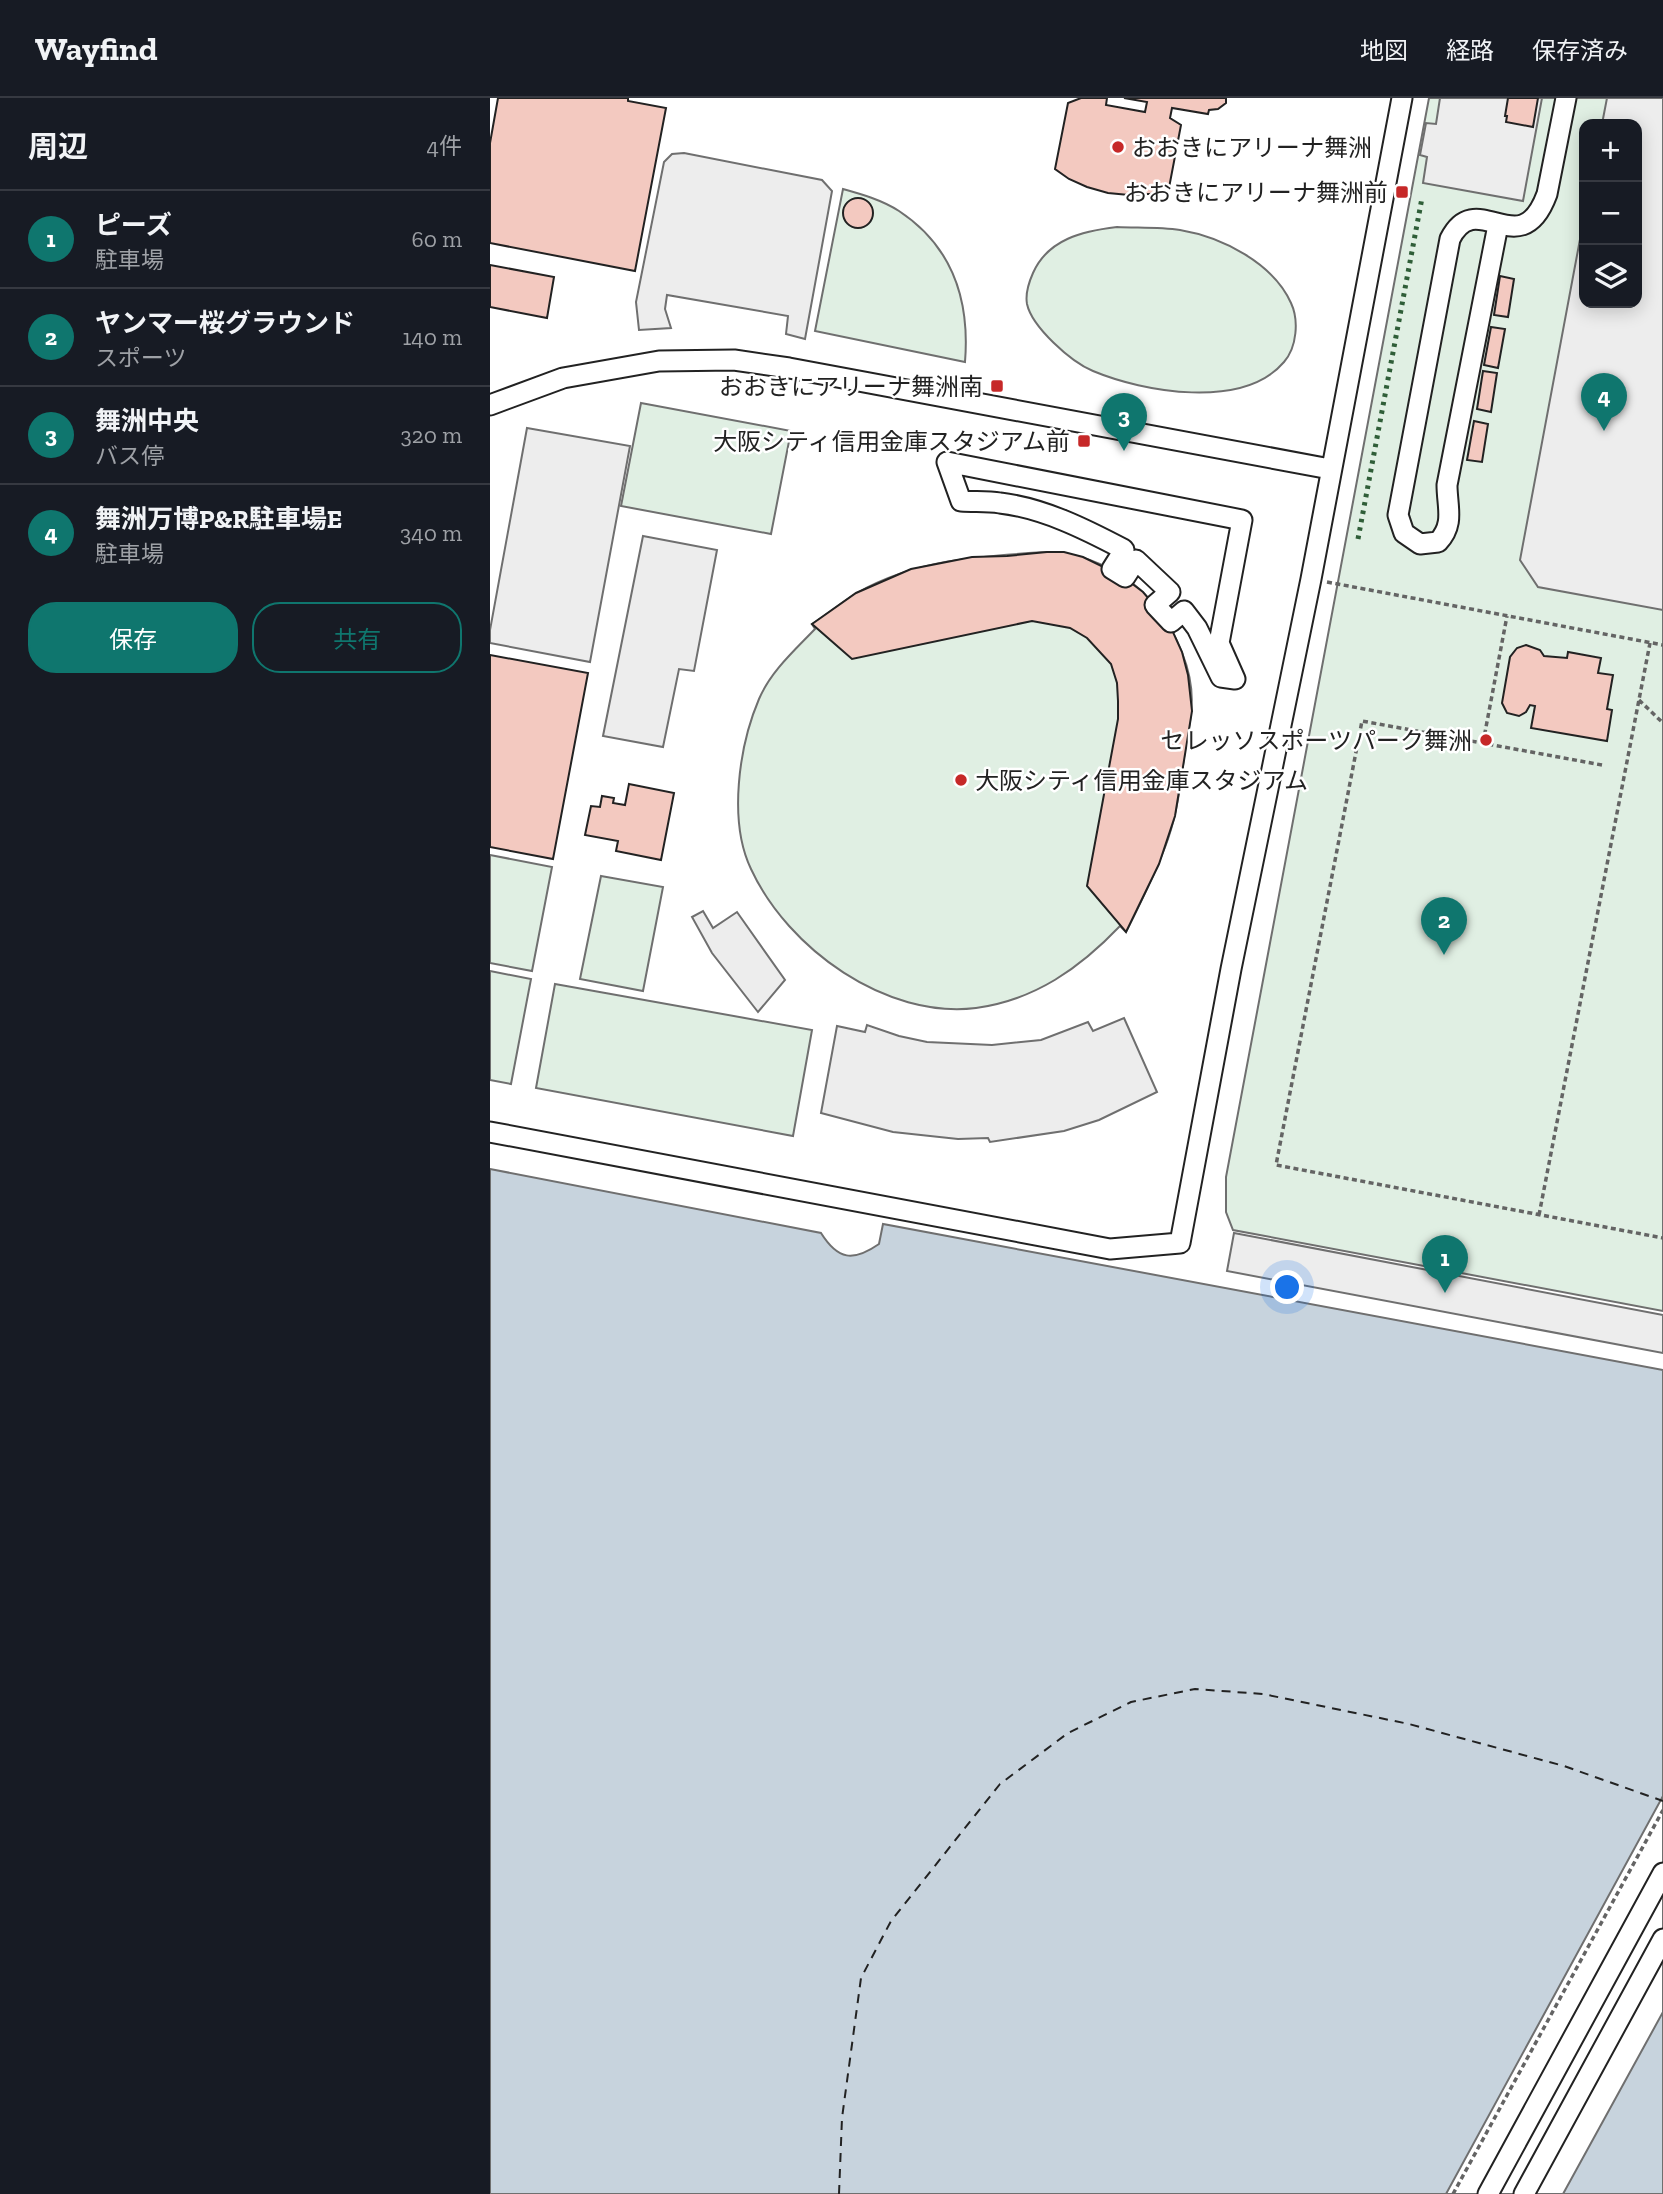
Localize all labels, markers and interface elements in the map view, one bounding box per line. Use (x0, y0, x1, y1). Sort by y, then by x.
text: Wayfind (35, 29, 158, 68)
text: 地図 (1360, 36, 1408, 65)
text: 経路 (1446, 36, 1494, 65)
text: 保存済み (1532, 36, 1628, 65)
map controls (1579, 119, 1642, 308)
button: + (1579, 119, 1642, 182)
text: 周辺 (28, 129, 88, 165)
text: 4件 (427, 132, 462, 160)
place label: おおきにアリーナ舞洲 (1132, 133, 1372, 162)
marker: おおきにアリーナ舞洲 (1110, 139, 1126, 155)
place label: おおきにアリーナ舞洲前 (1124, 178, 1388, 207)
button: − (1579, 182, 1642, 245)
marker: おおきにアリーナ舞洲前 (1394, 184, 1410, 200)
text: ピーズ (95, 209, 172, 241)
text: 1 (46, 225, 56, 253)
text: 60 m (411, 225, 462, 253)
button: layers (1579, 245, 1642, 308)
text: 駐車場 (95, 246, 164, 274)
text: ヤンマー桜グラウンド (95, 307, 355, 339)
text: 2 (45, 323, 57, 351)
text: 140 m (402, 323, 462, 351)
text: スポーツ (95, 344, 187, 372)
place label: おおきにアリーナ舞洲南 (719, 372, 983, 401)
pin: 4 (1581, 373, 1627, 431)
marker: おおきにアリーナ舞洲南 (989, 378, 1005, 394)
pin: 3 (1101, 393, 1147, 451)
text: 舞洲中央 (95, 405, 199, 437)
text: 3 (45, 421, 57, 449)
text: 320 m (401, 421, 462, 449)
place label: 大阪シティ信用金庫スタジアム前 (713, 427, 1070, 456)
marker: 大阪シティ信用金庫スタジアム前 (1076, 433, 1092, 449)
text: バス停 (95, 442, 164, 470)
text: 舞洲万博P&R駐車場E (95, 503, 342, 535)
text: 4 (44, 519, 58, 547)
text: 340 m (400, 519, 462, 547)
text: 駐車場 (95, 540, 164, 568)
button: 保存 (28, 602, 238, 673)
button: 共有 (252, 602, 462, 673)
place label: セレッソスポーツパーク舞洲 (1160, 726, 1472, 755)
marker: セレッソスポーツパーク舞洲 (1478, 732, 1494, 748)
place label: 大阪シティ信用金庫スタジアム (975, 766, 1308, 795)
marker: 大阪シティ信用金庫スタジアム (953, 772, 969, 788)
pin: 2 (1421, 897, 1467, 955)
pin: 1 (1422, 1235, 1468, 1293)
your location (1270, 1270, 1304, 1304)

